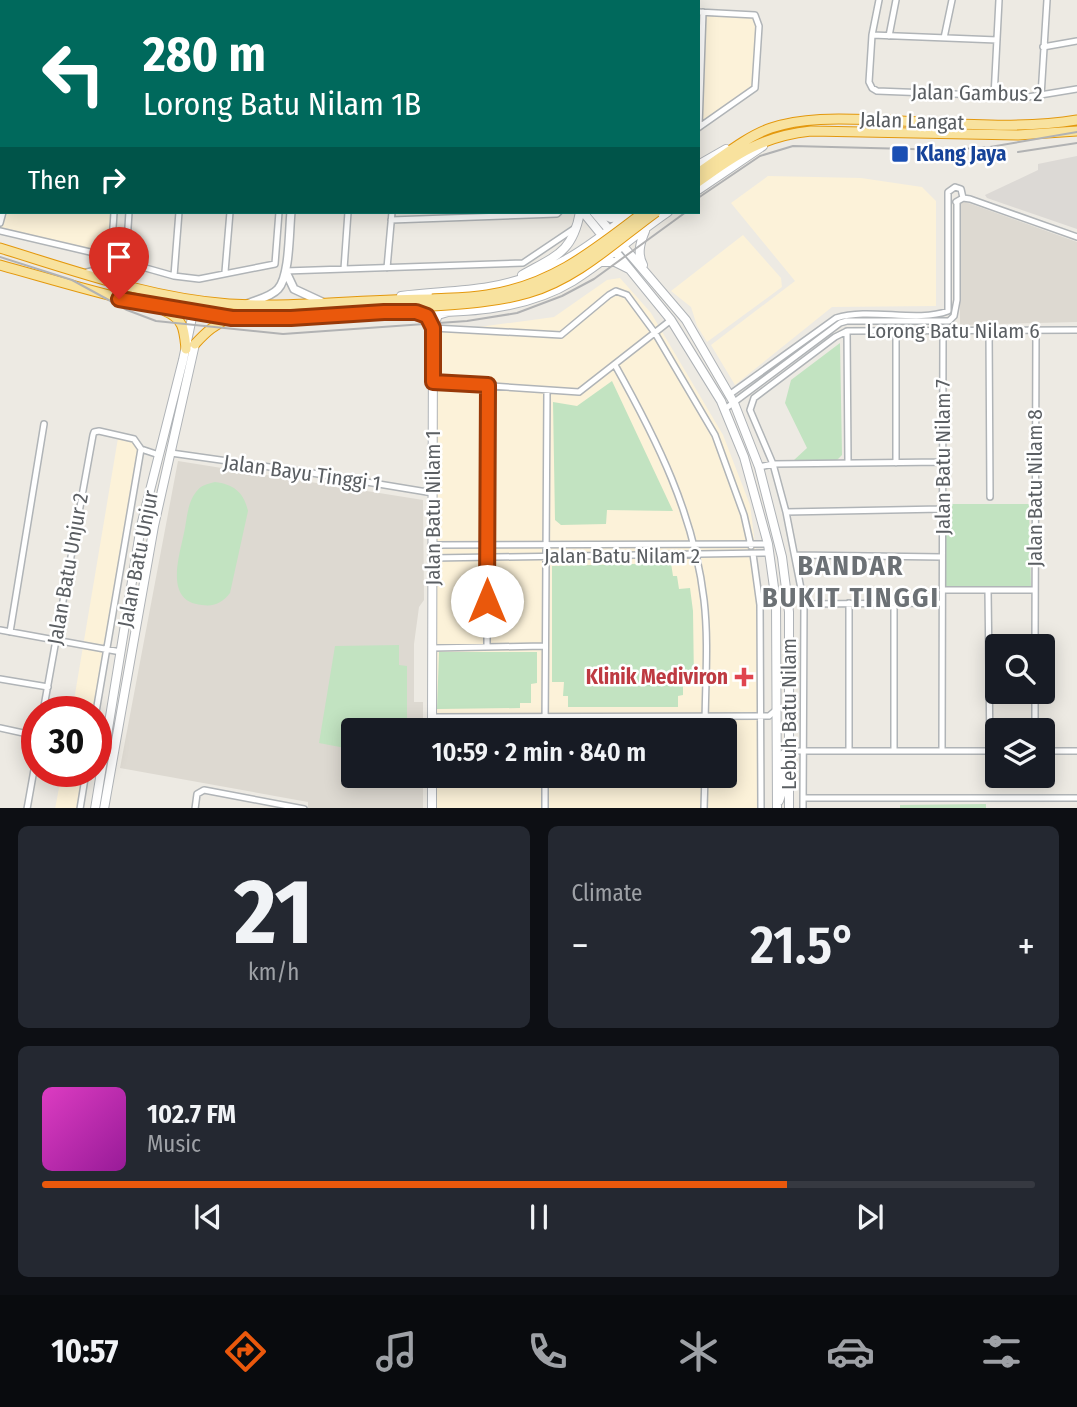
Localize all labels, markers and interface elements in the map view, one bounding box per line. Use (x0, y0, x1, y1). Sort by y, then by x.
text: 280 m (143, 25, 266, 84)
icon: left (28, 28, 119, 119)
street label: Jalan Gambus 2 (911, 79, 1043, 107)
text: Lorong Batu Nilam 1B (143, 85, 421, 123)
street label: Jalan Langat (859, 106, 965, 136)
place label: Klang Jaya (916, 141, 1006, 167)
marker: Klang Jaya (890, 144, 910, 164)
icon: right (94, 161, 132, 199)
text: Then (28, 165, 80, 196)
pin (89, 227, 149, 299)
icon: arrive (100, 238, 138, 276)
street label: Lorong Batu Nilam 6 (866, 318, 1040, 344)
street label: Jalan Batu Nilam 7 (930, 379, 956, 535)
street label: Jalan Batu Nilam 8 (1022, 409, 1048, 567)
street label: Jalan Batu Nilam 1 (420, 430, 446, 586)
street label: Jalan Bayu Tinggi 1 (222, 449, 382, 497)
street label: Jalan Batu Unjur (112, 488, 164, 630)
street label: Jalan Batu Unjur 2 (42, 491, 94, 647)
street label: Jalan Batu Nilam 2 (544, 543, 700, 569)
district label: BANDAR BUKIT TINGGI (762, 549, 940, 614)
position arrow (450, 564, 524, 638)
map controls (985, 634, 1055, 788)
button: search (985, 634, 1055, 704)
street label: Lebuh Batu Nilam (776, 638, 802, 790)
place label: Klinik Mediviron (586, 664, 728, 690)
marker: Klinik Mediviron (734, 667, 754, 687)
speed limit sign: 30 (21, 696, 112, 787)
button: layers (985, 718, 1055, 788)
text: 10:59 · 2 min · 840 m (432, 737, 646, 768)
text: 21 (234, 858, 313, 967)
text: Climate (572, 879, 642, 907)
text: 21.5° (750, 914, 856, 977)
text: − (572, 923, 589, 969)
text: + (1018, 923, 1035, 969)
text: km/h (248, 958, 299, 986)
text: 102.7 FM (147, 1099, 236, 1130)
text: Music (147, 1130, 201, 1158)
icon: previous (189, 1198, 227, 1236)
icon: pause (520, 1198, 558, 1236)
icon: next (851, 1198, 889, 1236)
icon: directions (221, 1327, 270, 1376)
icon: music (372, 1327, 421, 1376)
icon: phone (523, 1327, 572, 1376)
icon: climate (674, 1327, 723, 1376)
icon: car (826, 1327, 875, 1376)
icon: filters (977, 1327, 1026, 1376)
text: 10:57 (51, 1332, 118, 1370)

